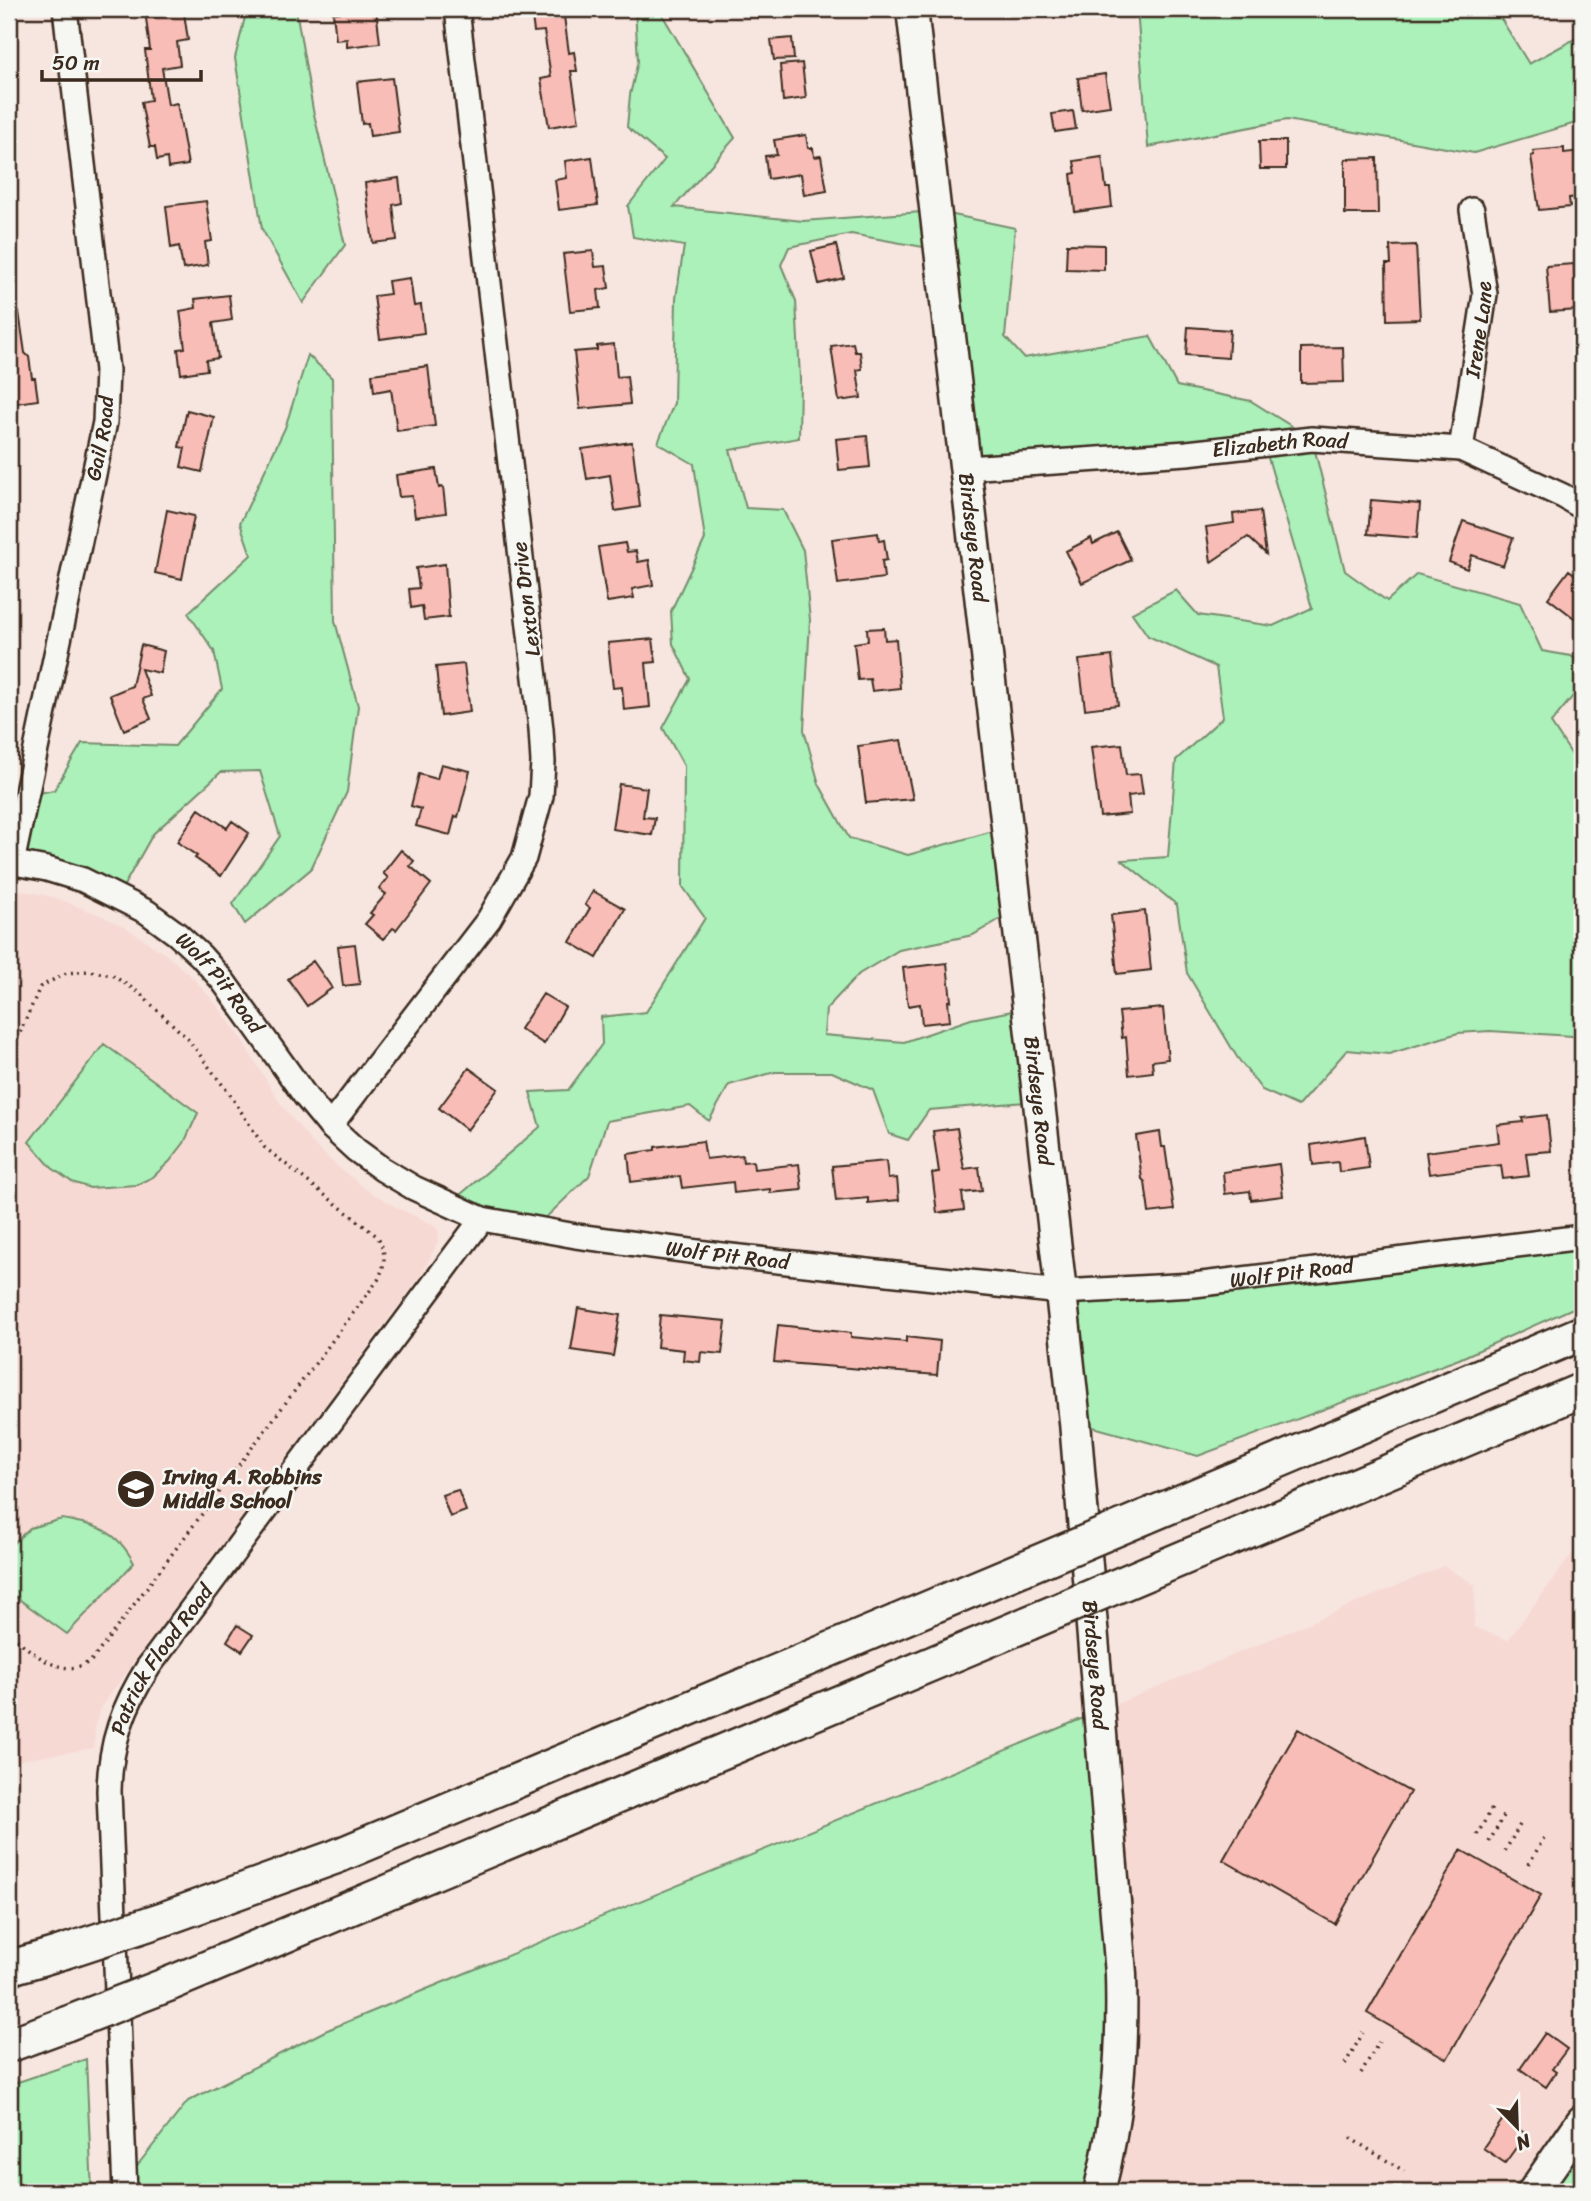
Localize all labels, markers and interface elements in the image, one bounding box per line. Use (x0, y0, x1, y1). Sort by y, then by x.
scale bar (42, 38, 201, 82)
text: 50 m (52, 44, 100, 82)
street label: Irene Lane (1453, 278, 1504, 382)
street label: Gail Road (74, 393, 125, 484)
street label: Elizabeth Road (1210, 420, 1351, 469)
street label: Birdseye Road (947, 471, 1000, 606)
street label: Lexton Drive (500, 539, 552, 659)
street label: Wolf Pit Road (166, 922, 275, 1043)
street label: Birdseye Road (1012, 1034, 1065, 1169)
street label: Wolf Pit Road (663, 1229, 793, 1281)
street label: Wolf Pit Road (1228, 1246, 1357, 1299)
place label: Irving A. Robbins Middle School (162, 1458, 323, 1520)
school or university icon: Irving A. Robbins Middle School (115, 1468, 157, 1510)
street label: Patrick Flood Road (99, 1574, 224, 1740)
street label: Birdseye Road (1071, 1599, 1120, 1733)
north arrow (1482, 2092, 1552, 2162)
text: N (1510, 2124, 1537, 2160)

